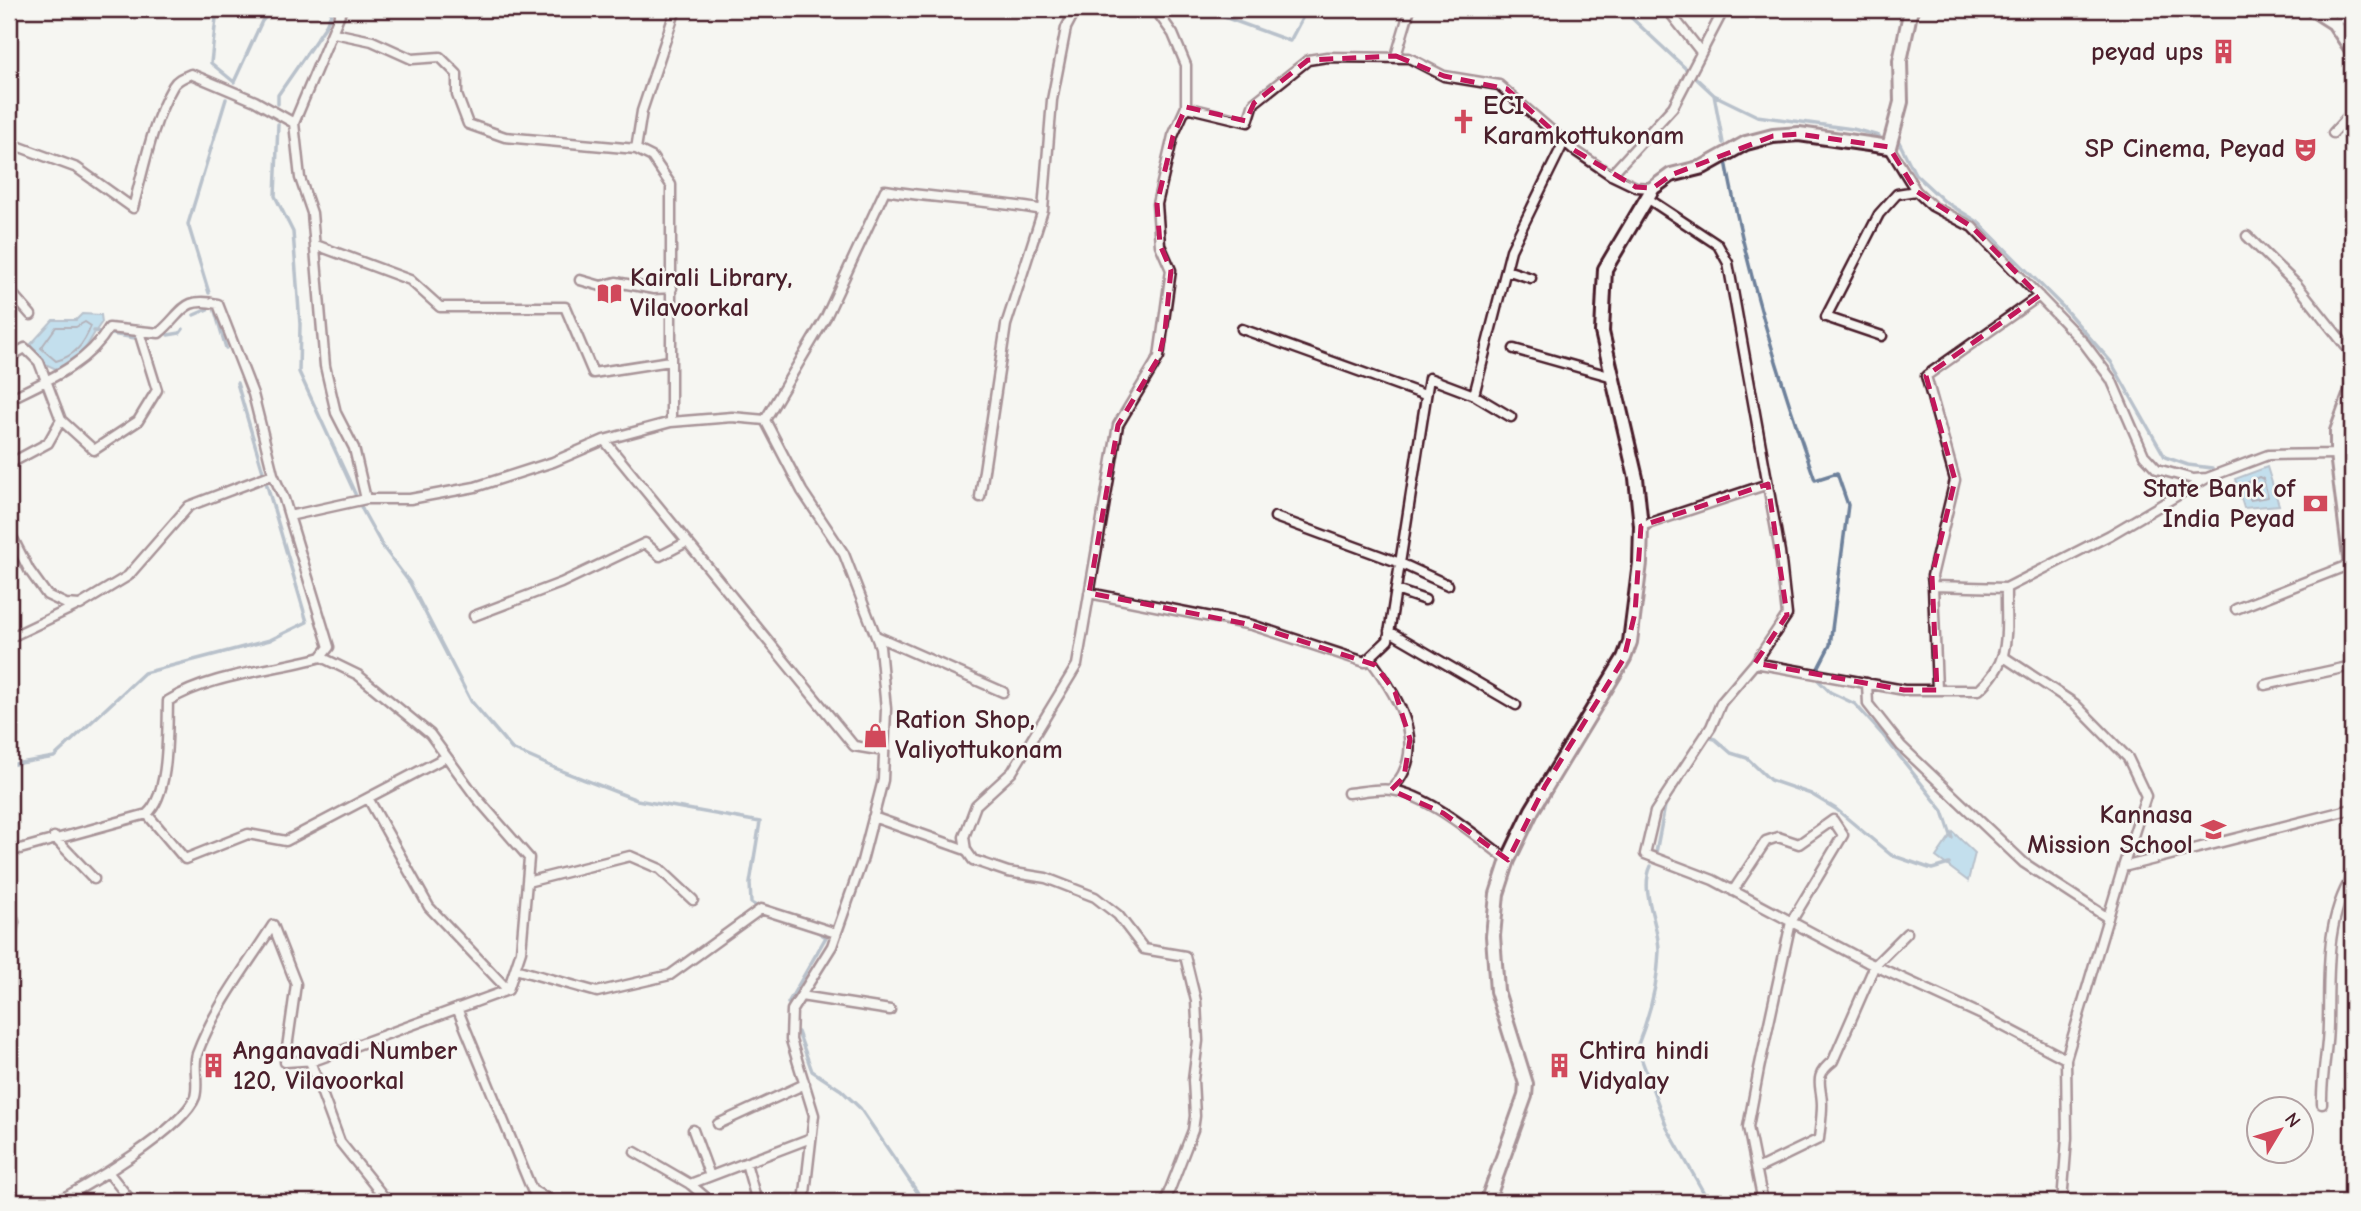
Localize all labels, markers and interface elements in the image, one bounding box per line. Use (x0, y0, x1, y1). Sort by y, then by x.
place label: peyad ups (2091, 37, 2203, 67)
building icon: peyad ups (2209, 38, 2237, 66)
place label: ECI Karamkottukonam (1483, 91, 1684, 151)
church icon: ECI Karamkottukonam (1449, 107, 1477, 135)
place label: SP Cinema, Peyad (2085, 134, 2285, 164)
theatre icon: SP Cinema, Peyad (2291, 135, 2319, 163)
place label: Kairali Library, Vilavoorkal (630, 263, 792, 323)
library icon: Kairali Library, Vilavoorkal (596, 279, 624, 307)
place label: State Bank of India Peyad (2143, 474, 2297, 534)
bank icon: State Bank of India Peyad (2301, 490, 2329, 518)
place label: Ration Shop, Valiyottukonam (895, 705, 1063, 765)
shop icon: Ration Shop, Valiyottukonam (861, 721, 889, 749)
place label: Kannasa Mission School (2027, 800, 2193, 860)
school or university icon: Kannasa Mission School (2199, 816, 2227, 844)
place label: Anganavadi Number 120, Vilavoorkal (233, 1036, 458, 1096)
place label: Chtira hindi Vidyalay (1579, 1036, 1709, 1096)
building icon: Anganavadi Number 120, Vilavoorkal (199, 1052, 227, 1080)
building icon: Chtira hindi Vidyalay (1545, 1052, 1573, 1080)
north arrow (2246, 1096, 2316, 1166)
text: N (2280, 1108, 2305, 1132)

